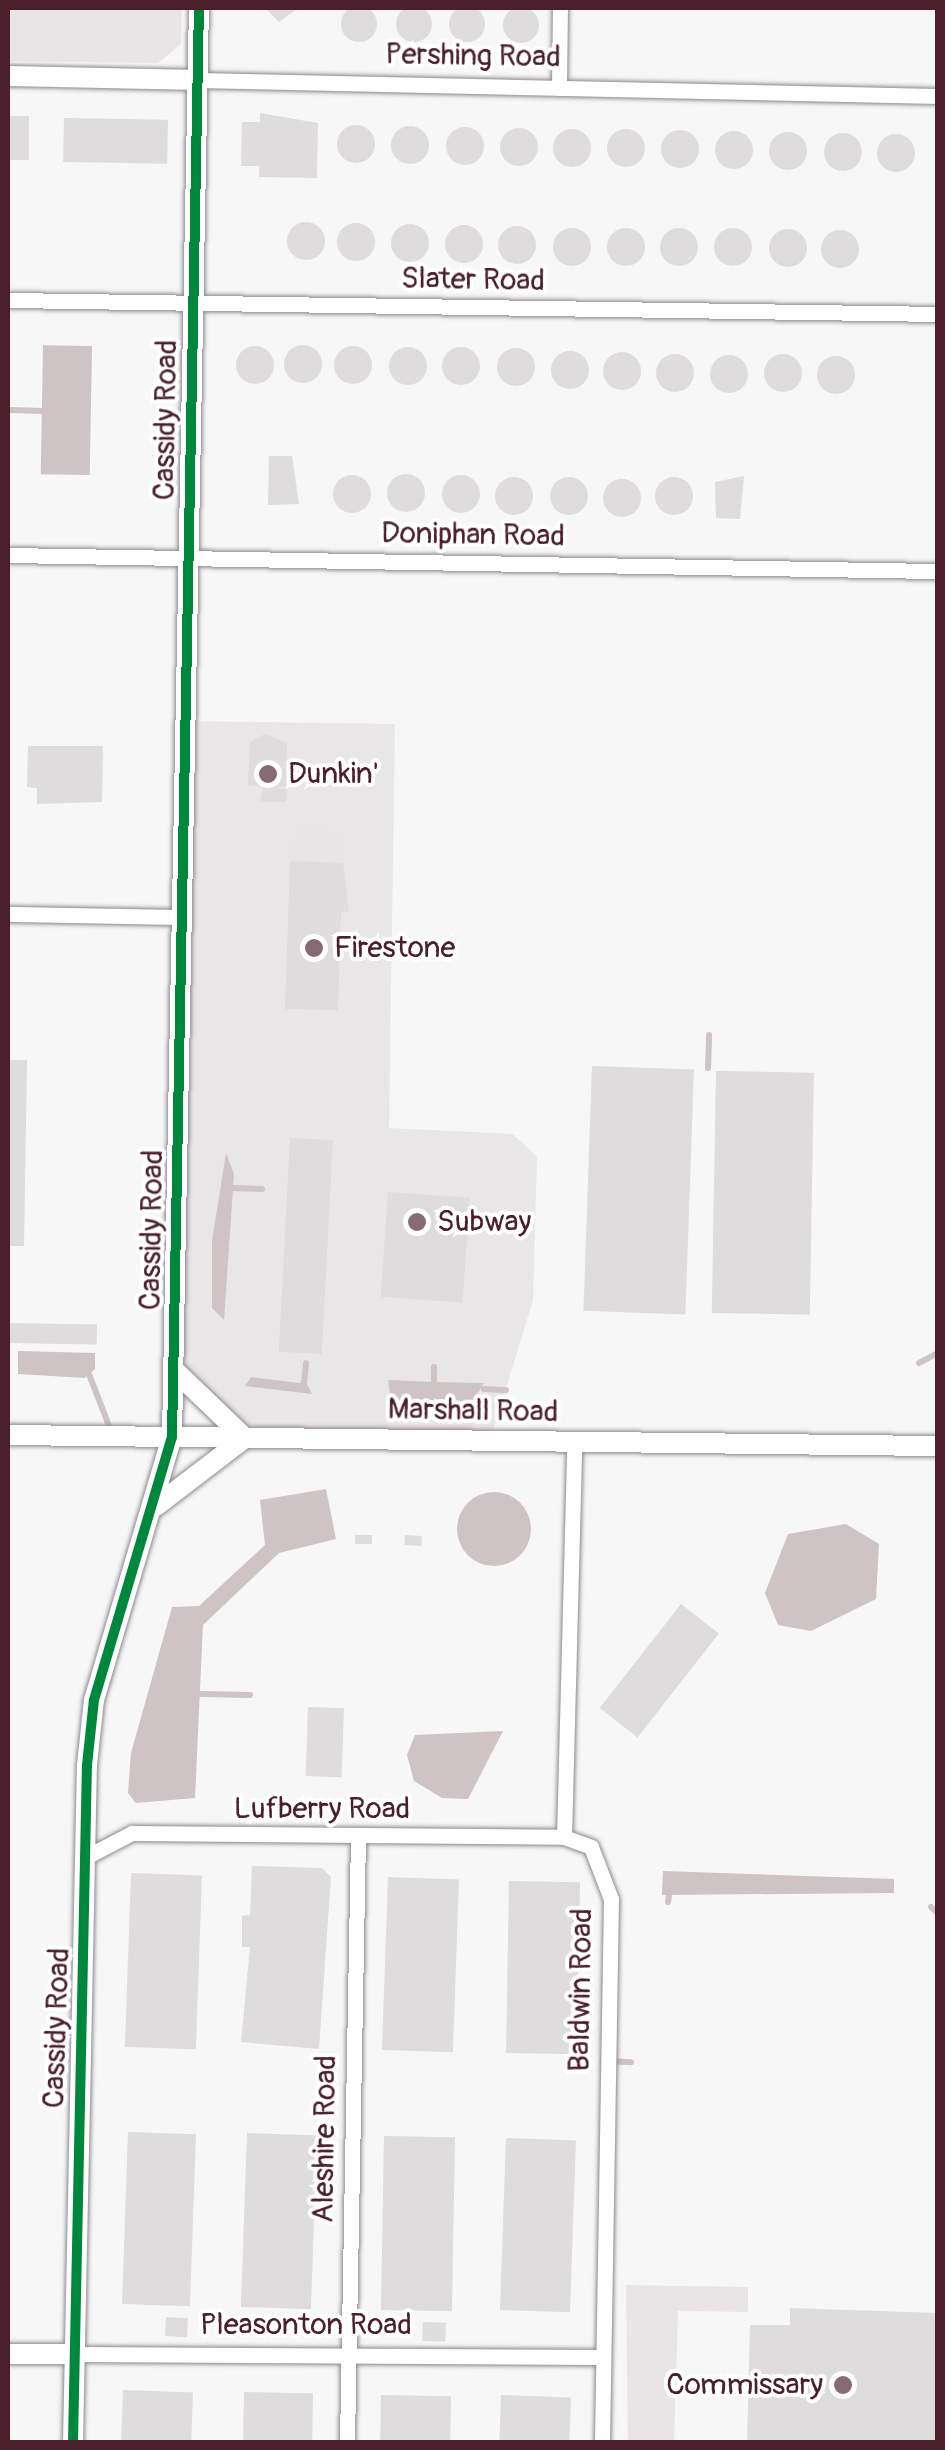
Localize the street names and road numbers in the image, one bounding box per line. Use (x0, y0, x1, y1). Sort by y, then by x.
street label: Pershing Road (385, 36, 561, 76)
street label: Slater Road (401, 261, 545, 299)
street label: Cassidy Road (147, 339, 185, 501)
street label: Doniphan Road (381, 515, 565, 555)
street label: Cassidy Road (133, 1149, 171, 1311)
street label: Marshall Road (387, 1392, 559, 1430)
street label: Lufberry Road (234, 1791, 410, 1827)
street label: Baldwin Road (562, 1908, 600, 2072)
street label: Cassidy Road (36, 1947, 78, 2109)
street label: Aleshire Road (306, 2055, 344, 2223)
street label: Pleasonton Road (200, 2307, 412, 2343)

